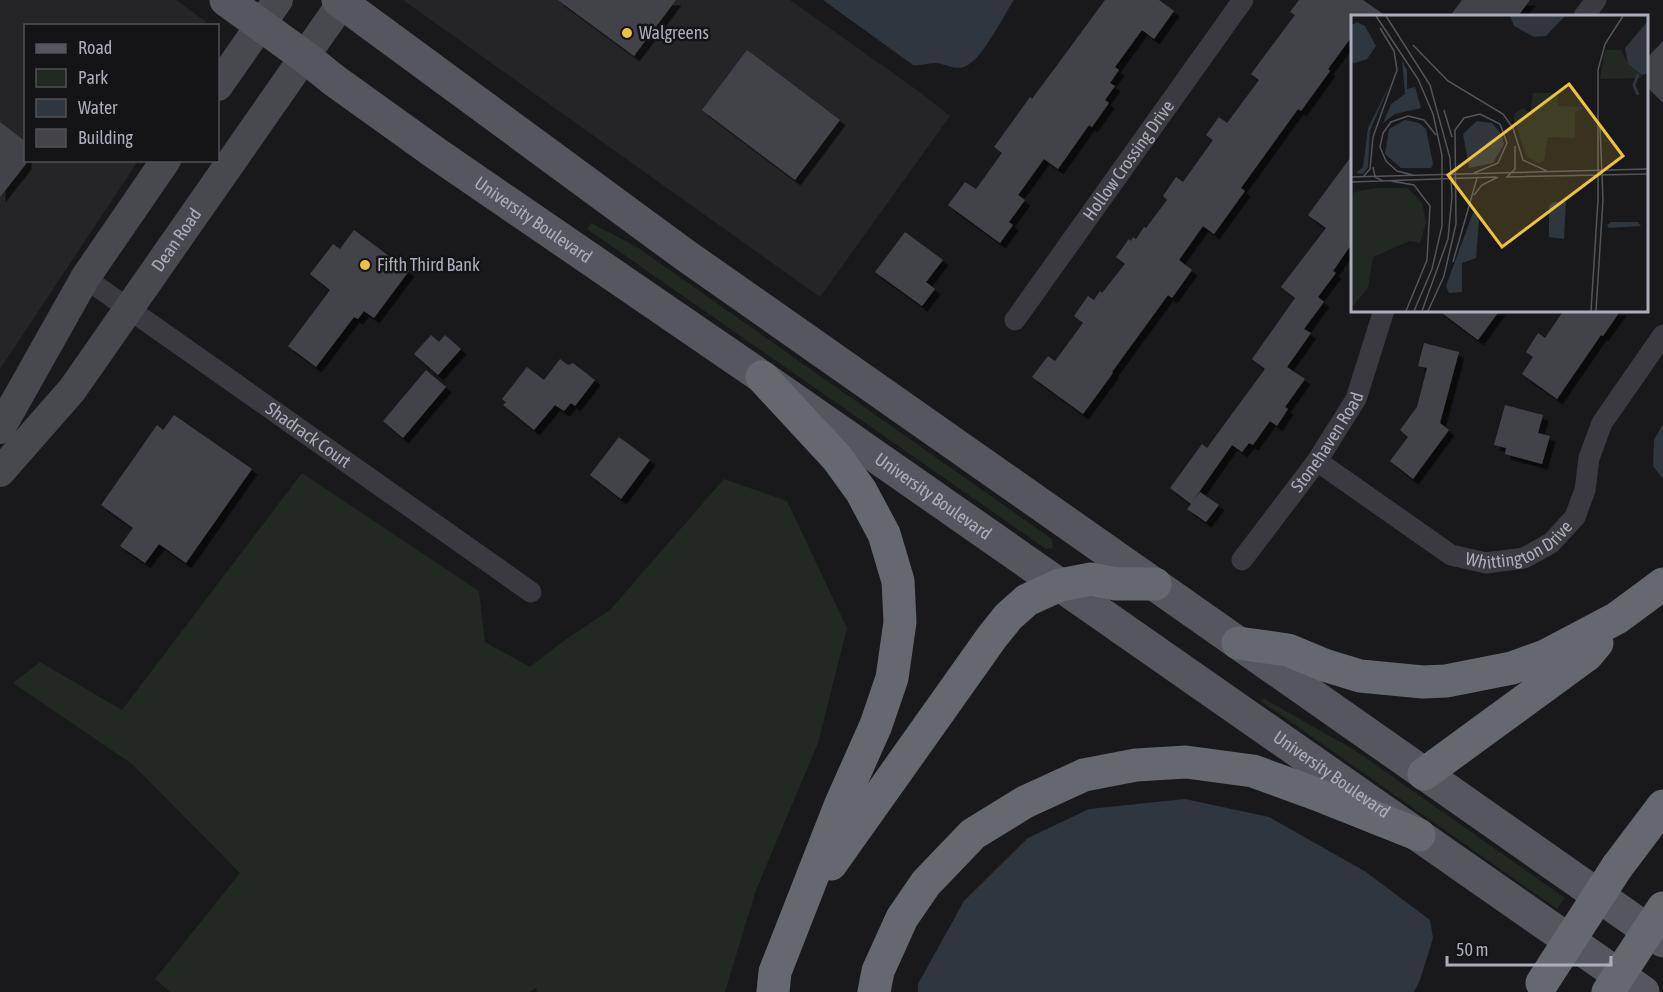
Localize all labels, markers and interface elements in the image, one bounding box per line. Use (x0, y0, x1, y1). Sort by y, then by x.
inset map (1351, 15, 1648, 312)
place label: Walgreens (639, 22, 709, 43)
legend (24, 24, 219, 162)
marker: Walgreens (620, 26, 634, 40)
text: Road (78, 37, 112, 58)
text: Park (78, 67, 108, 88)
street label: Hollow Crossing Drive (1078, 96, 1178, 224)
text: Water (78, 97, 118, 118)
text: Building (78, 127, 133, 148)
street label: University Boulevard (471, 172, 596, 267)
street label: Dean Road (147, 204, 205, 275)
place label: Fifth Third Bank (377, 254, 480, 275)
marker: Fifth Third Bank (358, 258, 372, 272)
street label: Stonehaven Road (1286, 389, 1368, 496)
street label: Shadrack Court (262, 398, 355, 472)
street label: University Boulevard (871, 448, 996, 544)
street label: Whittington Drive (1463, 516, 1576, 573)
street label: University Boulevard (1269, 726, 1394, 822)
scale bar (1447, 929, 1610, 967)
text: 50 m (1456, 939, 1488, 960)

